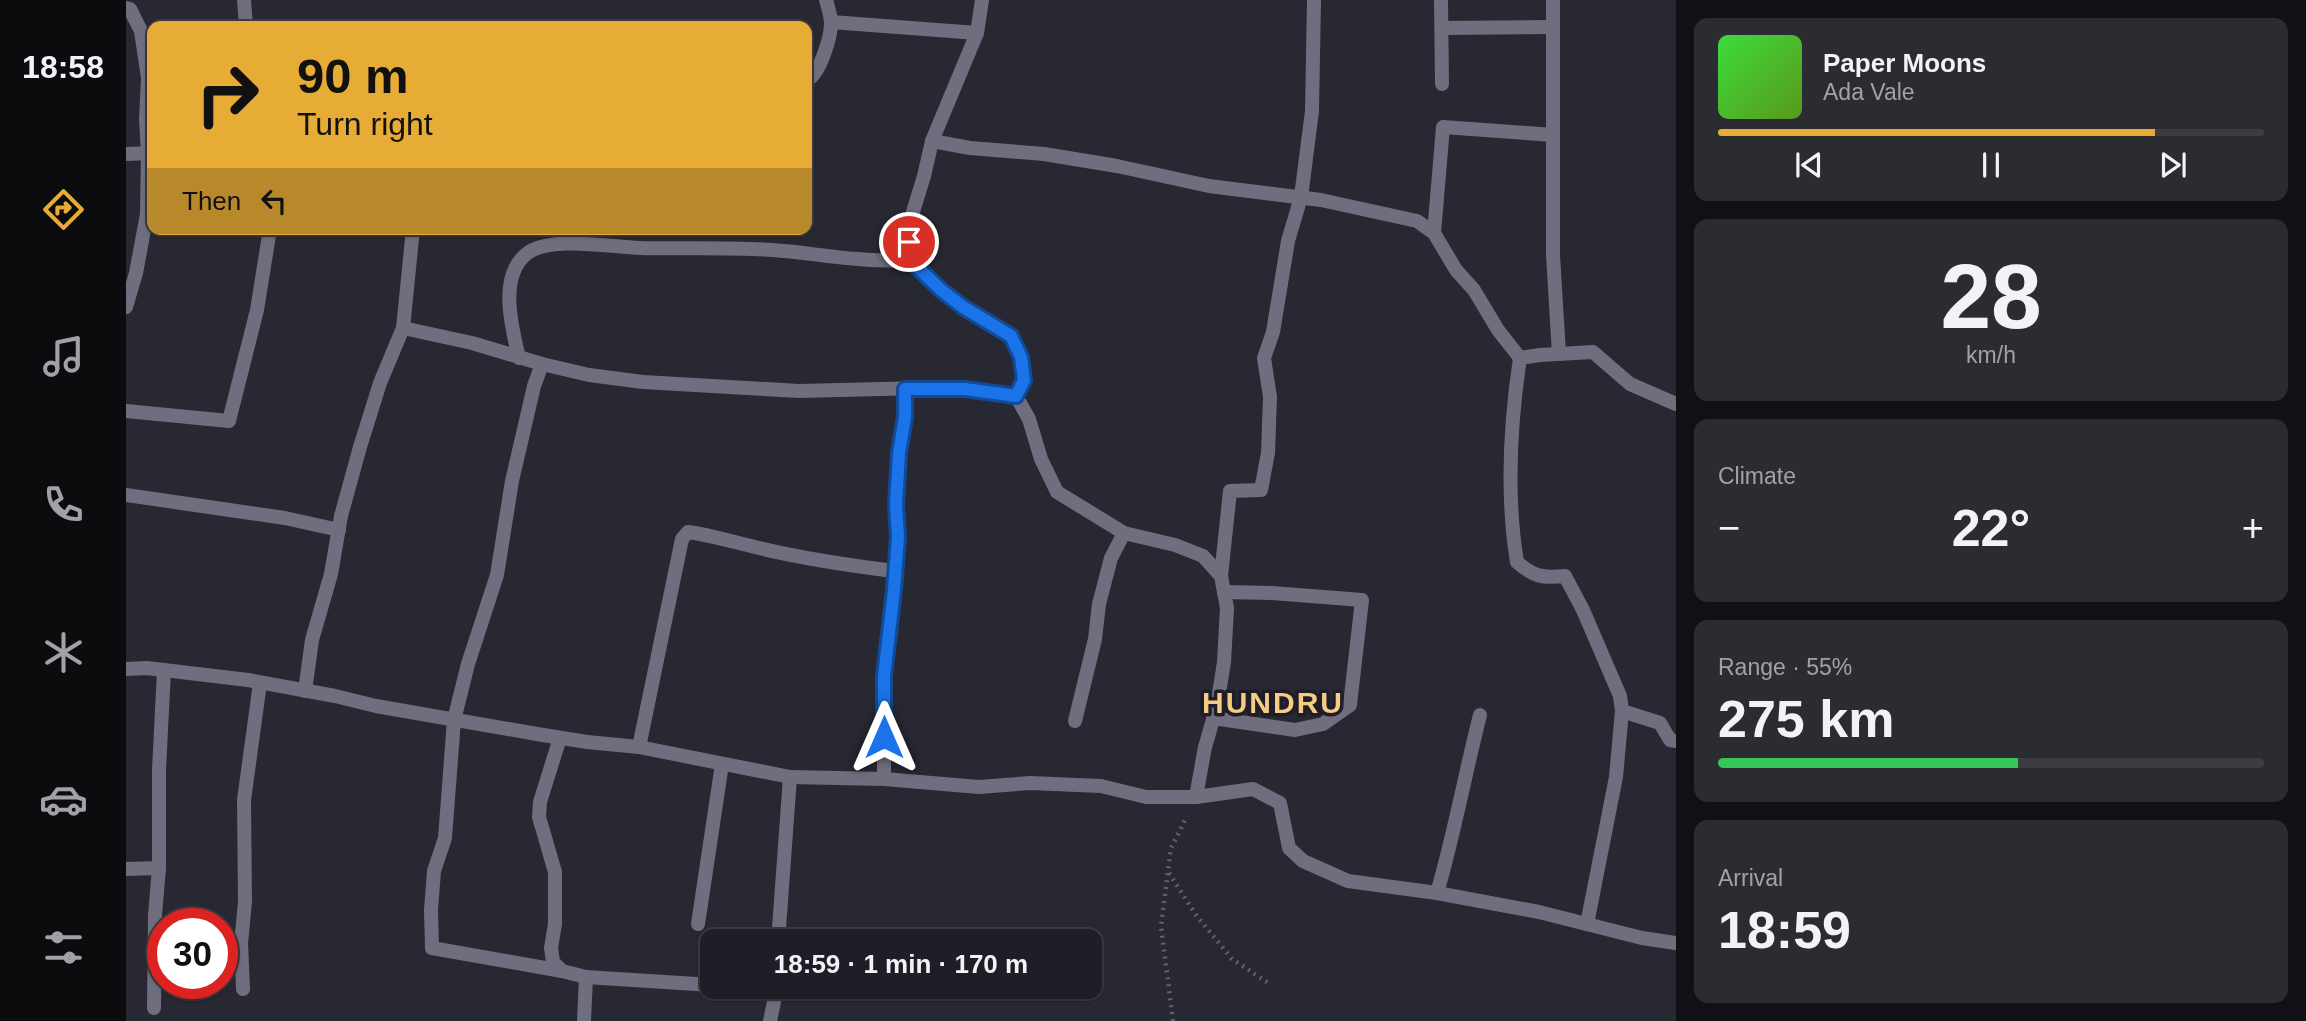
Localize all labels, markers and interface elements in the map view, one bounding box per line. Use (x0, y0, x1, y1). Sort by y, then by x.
text: Paper Moons (1823, 48, 1986, 78)
text: 18:58 (22, 49, 104, 85)
icon: right (182, 49, 273, 140)
text: 90 m (297, 49, 409, 103)
text: Ada Vale (1823, 79, 1915, 105)
text: Turn right (297, 106, 433, 142)
icon: previous (1790, 146, 1828, 184)
icon: pause (1972, 146, 2010, 184)
icon: next (2154, 146, 2192, 184)
icon: left (255, 182, 293, 220)
icon: directions (39, 185, 88, 234)
text: Then (182, 186, 241, 216)
pin (879, 212, 939, 272)
icon: arrive (890, 223, 928, 261)
text: 28 (1940, 246, 2042, 347)
icon: music (39, 332, 88, 381)
text: km/h (1966, 342, 2016, 368)
text: Climate (1718, 463, 1796, 489)
icon: phone (39, 480, 88, 529)
text: 22° (1952, 499, 2030, 557)
text: − (1718, 507, 1740, 549)
text: + (2242, 507, 2264, 549)
icon: climate (39, 628, 88, 677)
text: Range · 55% (1718, 654, 1852, 680)
district label: HUNDRU (1202, 686, 1344, 719)
text: 275 km (1718, 690, 1894, 748)
position arrow (847, 700, 921, 774)
icon: car (39, 775, 88, 824)
text: Arrival (1718, 865, 1783, 891)
text: 18:59 (1718, 901, 1851, 959)
speed limit sign: 30 (147, 908, 238, 999)
icon: filters (39, 923, 88, 972)
text: 18:59 · 1 min · 170 m (774, 949, 1028, 979)

